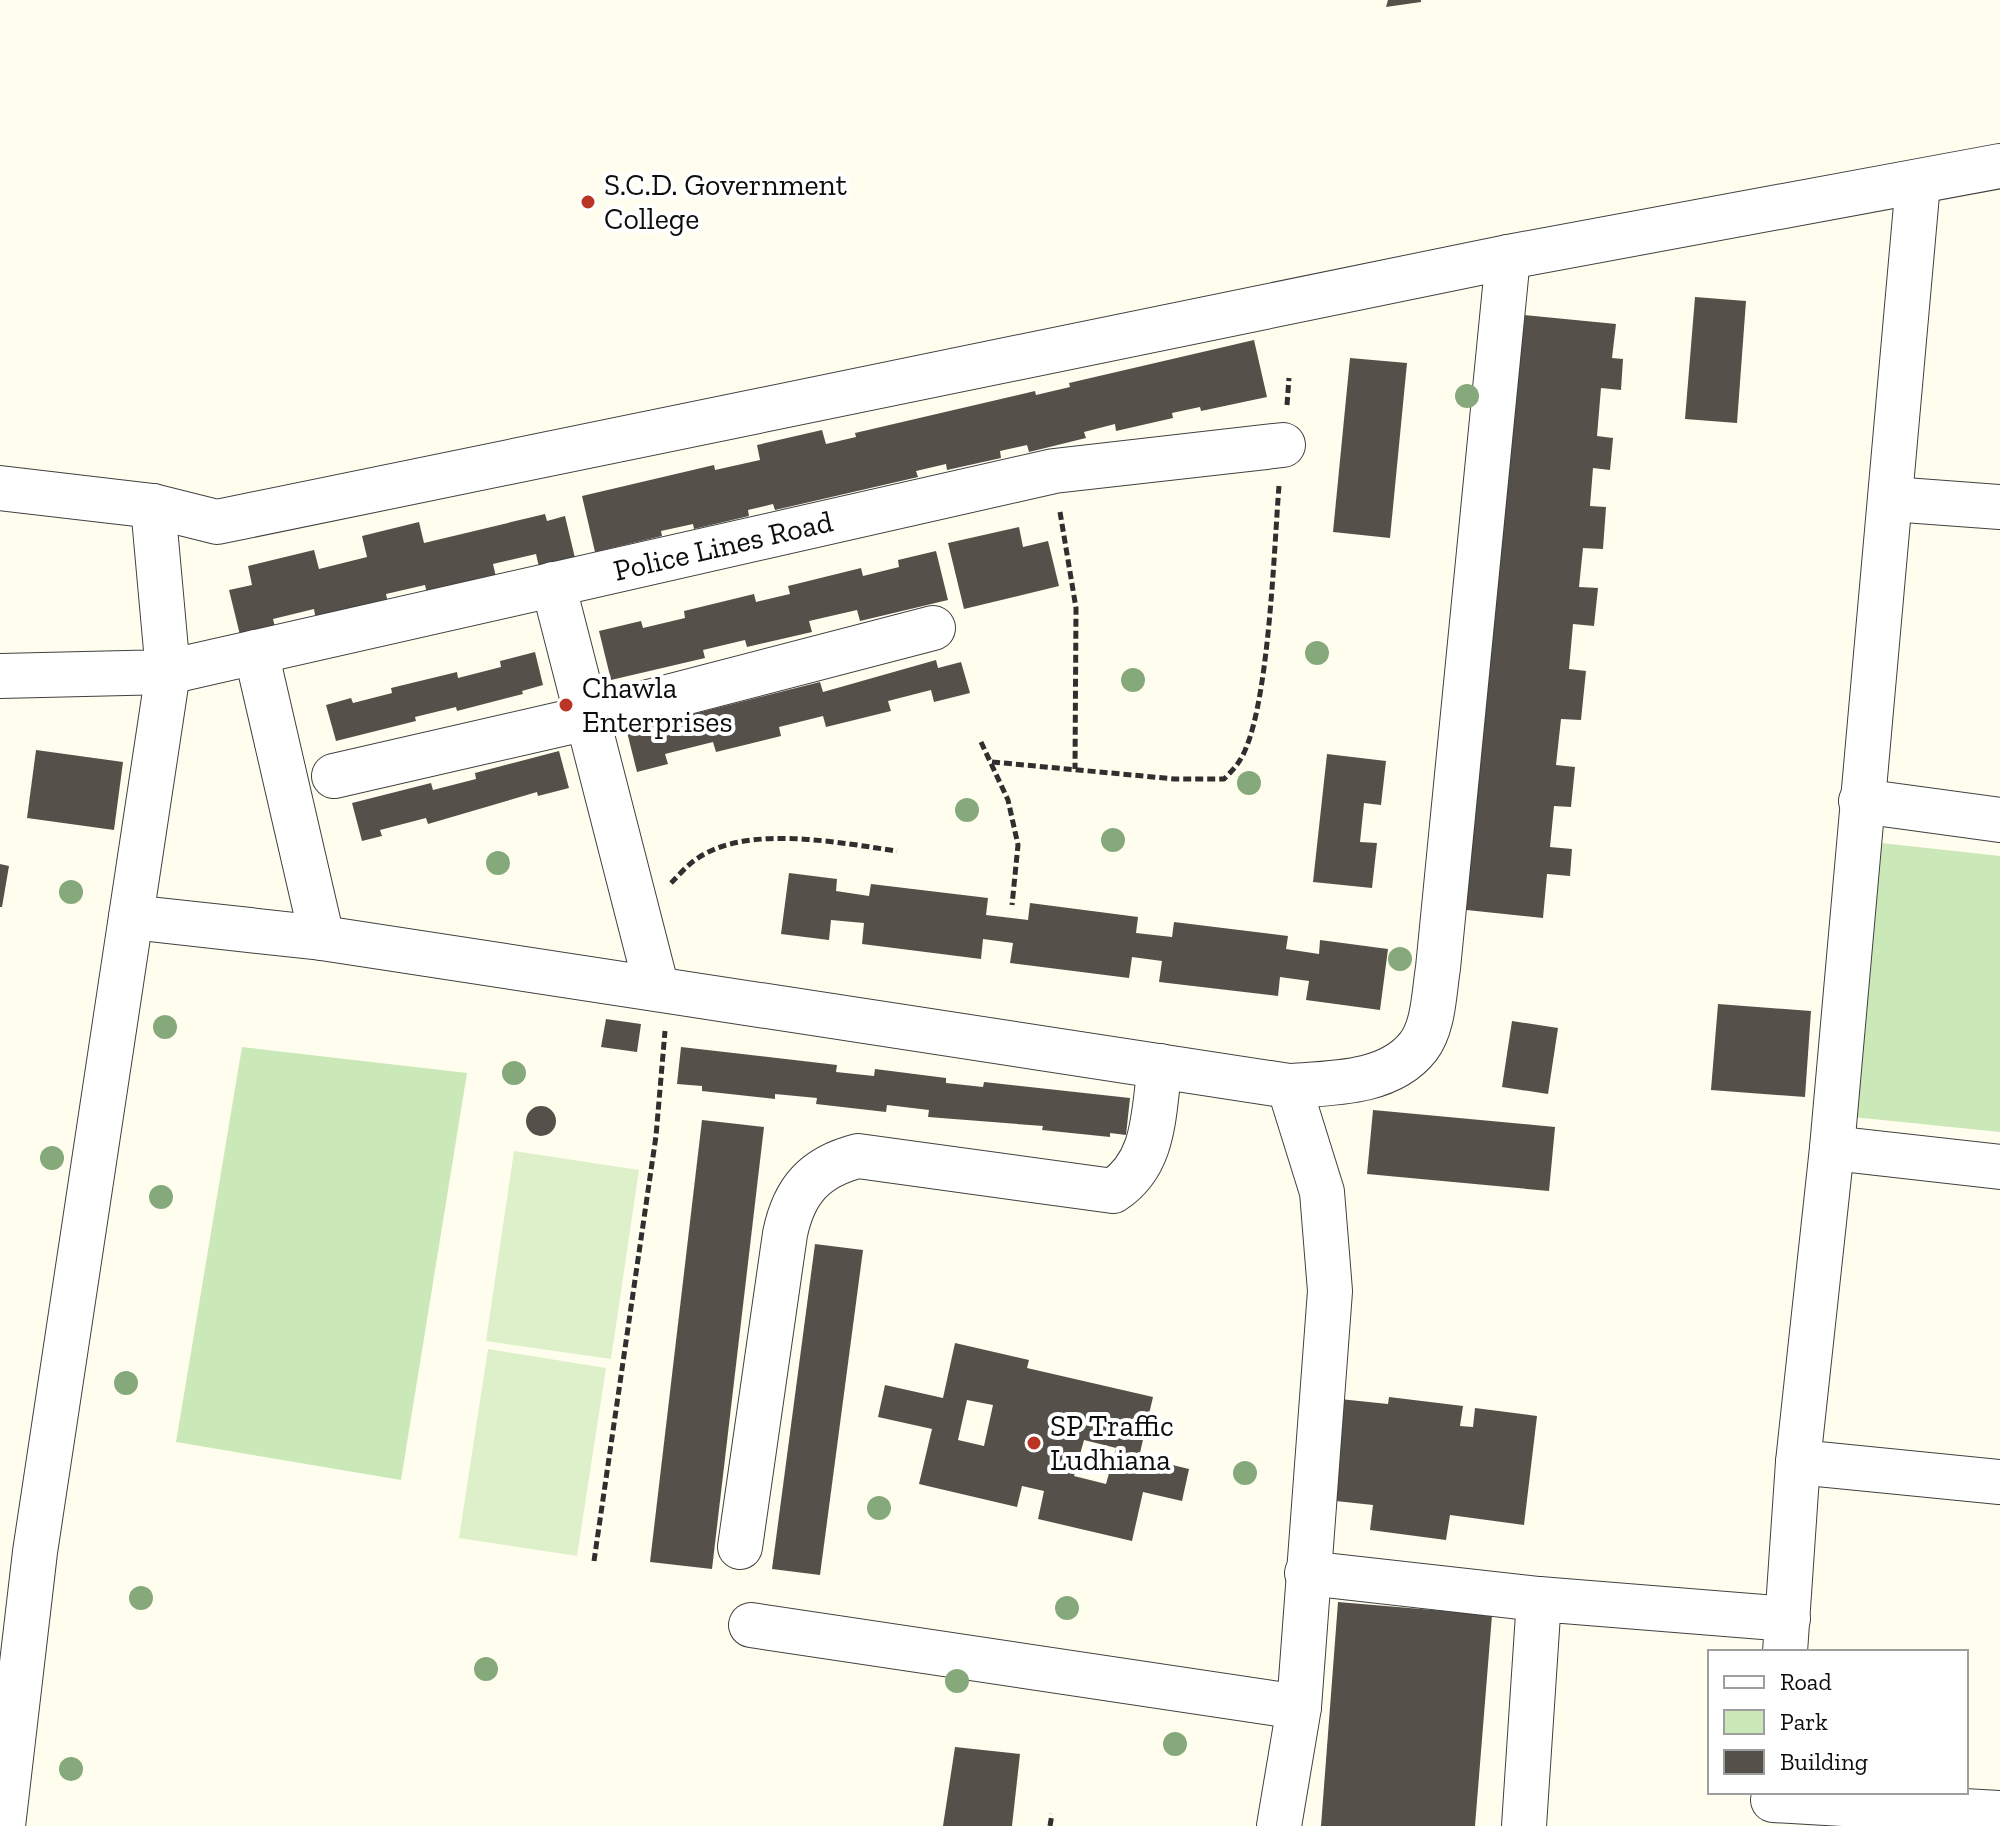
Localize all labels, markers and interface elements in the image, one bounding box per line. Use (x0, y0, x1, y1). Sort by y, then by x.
place label: S.C.D. Government College (604, 167, 847, 237)
marker: S.C.D. Government College (579, 193, 597, 211)
street label: Police Lines Road (610, 503, 836, 589)
place label: Chawla Enterprises (582, 670, 733, 740)
marker: Chawla Enterprises (557, 696, 575, 714)
place label: SP Traffic Ludhiana (1050, 1408, 1174, 1478)
marker: SP Traffic Ludhiana (1025, 1434, 1043, 1452)
legend (1708, 1650, 1968, 1794)
text: Road (1780, 1667, 1832, 1696)
text: Park (1780, 1707, 1828, 1736)
text: Building (1780, 1747, 1868, 1776)

